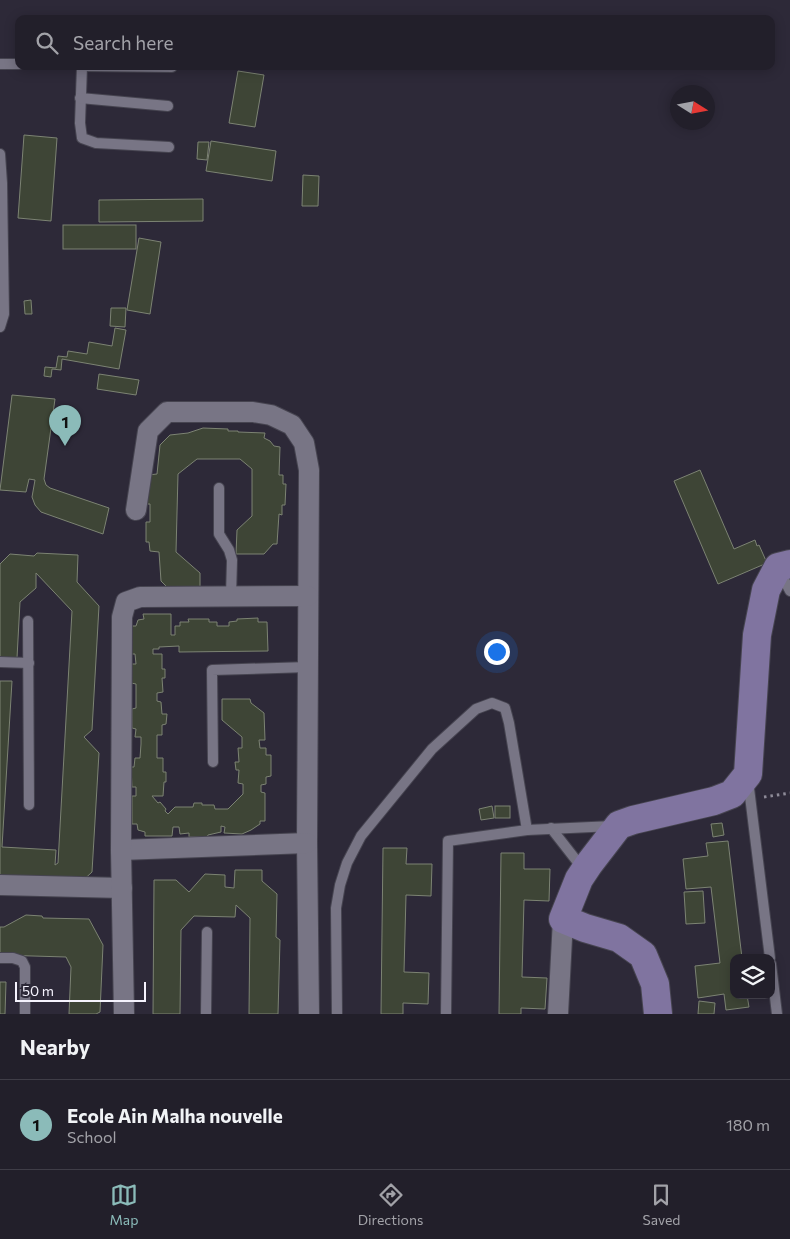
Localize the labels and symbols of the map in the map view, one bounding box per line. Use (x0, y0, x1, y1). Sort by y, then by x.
north arrow (670, 85, 715, 130)
pin: 1 (49, 405, 81, 446)
your location (484, 639, 510, 665)
scale bar (15, 979, 146, 1002)

